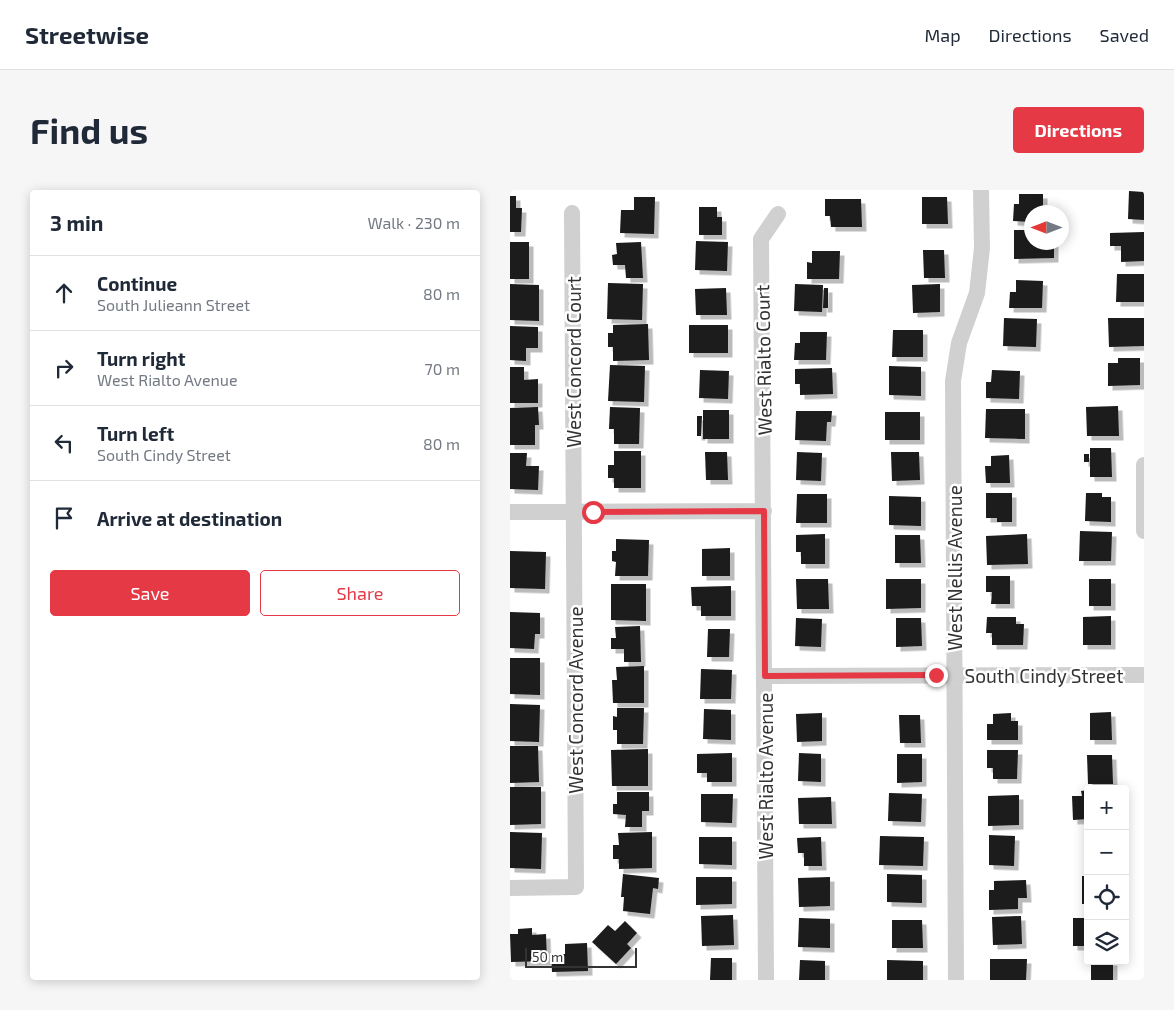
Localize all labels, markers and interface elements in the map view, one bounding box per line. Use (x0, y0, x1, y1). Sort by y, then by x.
text: Streetwise (25, 20, 149, 49)
text: Map (924, 24, 961, 46)
text: Directions (989, 24, 1072, 46)
text: Saved (1100, 24, 1149, 46)
button: Directions (1013, 107, 1144, 153)
text: Find us (30, 109, 148, 151)
north arrow (1024, 205, 1069, 250)
text: 3 min (50, 210, 103, 235)
text: Walk · 230 m (367, 213, 460, 232)
text: Continue (97, 272, 177, 295)
street label: West Concord Court (562, 276, 585, 448)
icon: ahead (50, 279, 78, 307)
text: 80 m (423, 284, 460, 303)
street label: West Rialto Court (750, 284, 776, 436)
text: South Julieann Street (97, 295, 250, 314)
text: Turn right (97, 347, 185, 370)
icon: right (50, 354, 78, 382)
text: 70 m (425, 359, 460, 378)
text: West Rialto Avenue (97, 370, 238, 389)
text: Turn left (97, 422, 174, 445)
icon: left (50, 429, 78, 457)
text: 80 m (423, 434, 460, 453)
text: South Cindy Street (97, 445, 231, 464)
street label: West Nellis Avenue (943, 485, 966, 651)
route start (582, 501, 605, 524)
icon: arrive (50, 504, 78, 532)
text: Arrive at destination (97, 507, 282, 530)
button: Save (50, 570, 250, 616)
button: Share (260, 570, 460, 616)
street label: West Concord Avenue (564, 606, 587, 794)
route end (925, 664, 948, 687)
street label: South Cindy Street (965, 664, 1123, 687)
street label: West Rialto Avenue (754, 693, 777, 859)
map controls (1084, 785, 1129, 965)
button: + (1084, 785, 1129, 830)
button: − (1084, 830, 1129, 875)
button: locate (1084, 875, 1129, 920)
button: layers (1084, 920, 1129, 965)
scale bar (525, 945, 638, 968)
text: 50 m (532, 948, 563, 965)

